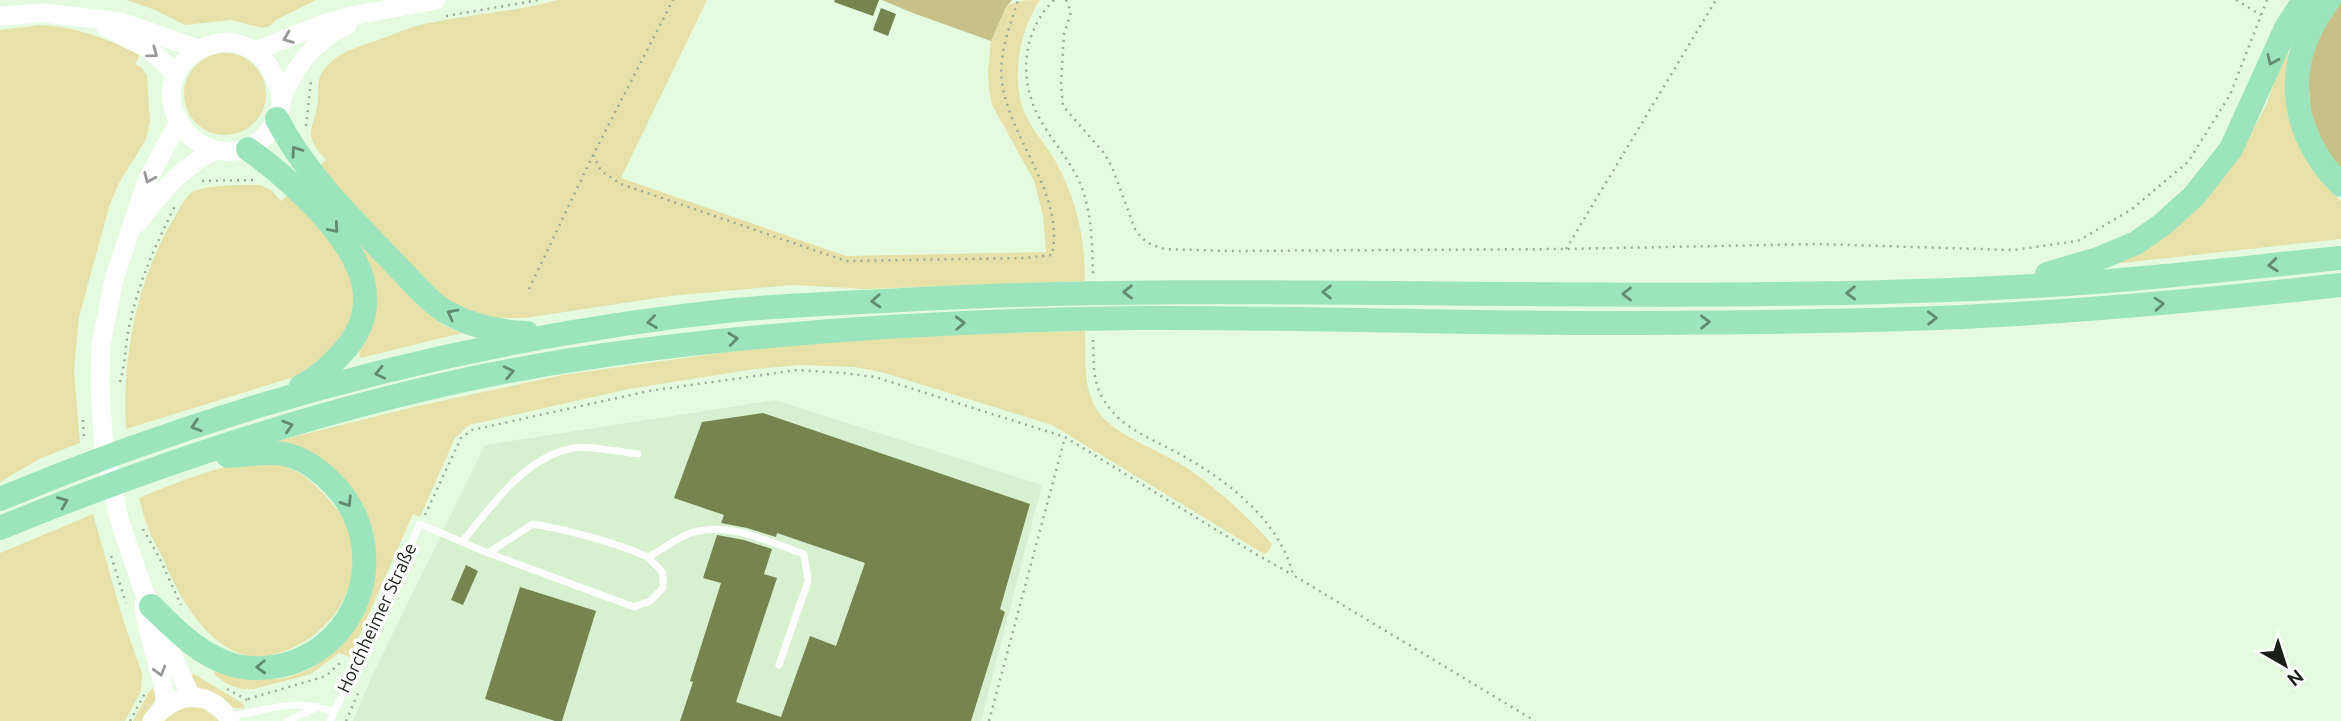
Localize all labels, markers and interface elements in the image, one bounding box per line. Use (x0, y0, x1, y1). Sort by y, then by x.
one-way arrow (283, 29, 295, 43)
one-way arrow (145, 45, 158, 58)
one-way arrow (2266, 53, 2280, 65)
one-way arrow (292, 146, 304, 159)
one-way arrow (143, 171, 157, 183)
one-way arrow (326, 220, 338, 233)
one-way arrow (2267, 257, 2279, 272)
one-way arrow (1122, 284, 1133, 300)
one-way arrow (1322, 284, 1332, 300)
one-way arrow (1845, 285, 1856, 300)
one-way arrow (1621, 286, 1632, 302)
one-way arrow (870, 293, 881, 308)
one-way arrow (2154, 297, 2165, 312)
one-way arrow (447, 309, 460, 323)
one-way arrow (1927, 310, 1938, 325)
one-way arrow (647, 314, 658, 329)
one-way arrow (1700, 314, 1711, 329)
one-way arrow (955, 316, 966, 331)
one-way arrow (728, 331, 739, 346)
one-way arrow (374, 365, 386, 379)
one-way arrow (502, 366, 514, 381)
one-way arrow (190, 418, 203, 432)
one-way arrow (281, 420, 293, 435)
one-way arrow (339, 494, 352, 507)
one-way arrow (56, 496, 69, 510)
street label: Horchheimer Straße (333, 540, 420, 696)
north arrow (2250, 630, 2320, 700)
one-way arrow (255, 660, 266, 675)
one-way arrow (151, 664, 166, 676)
text: N (2283, 665, 2308, 691)

